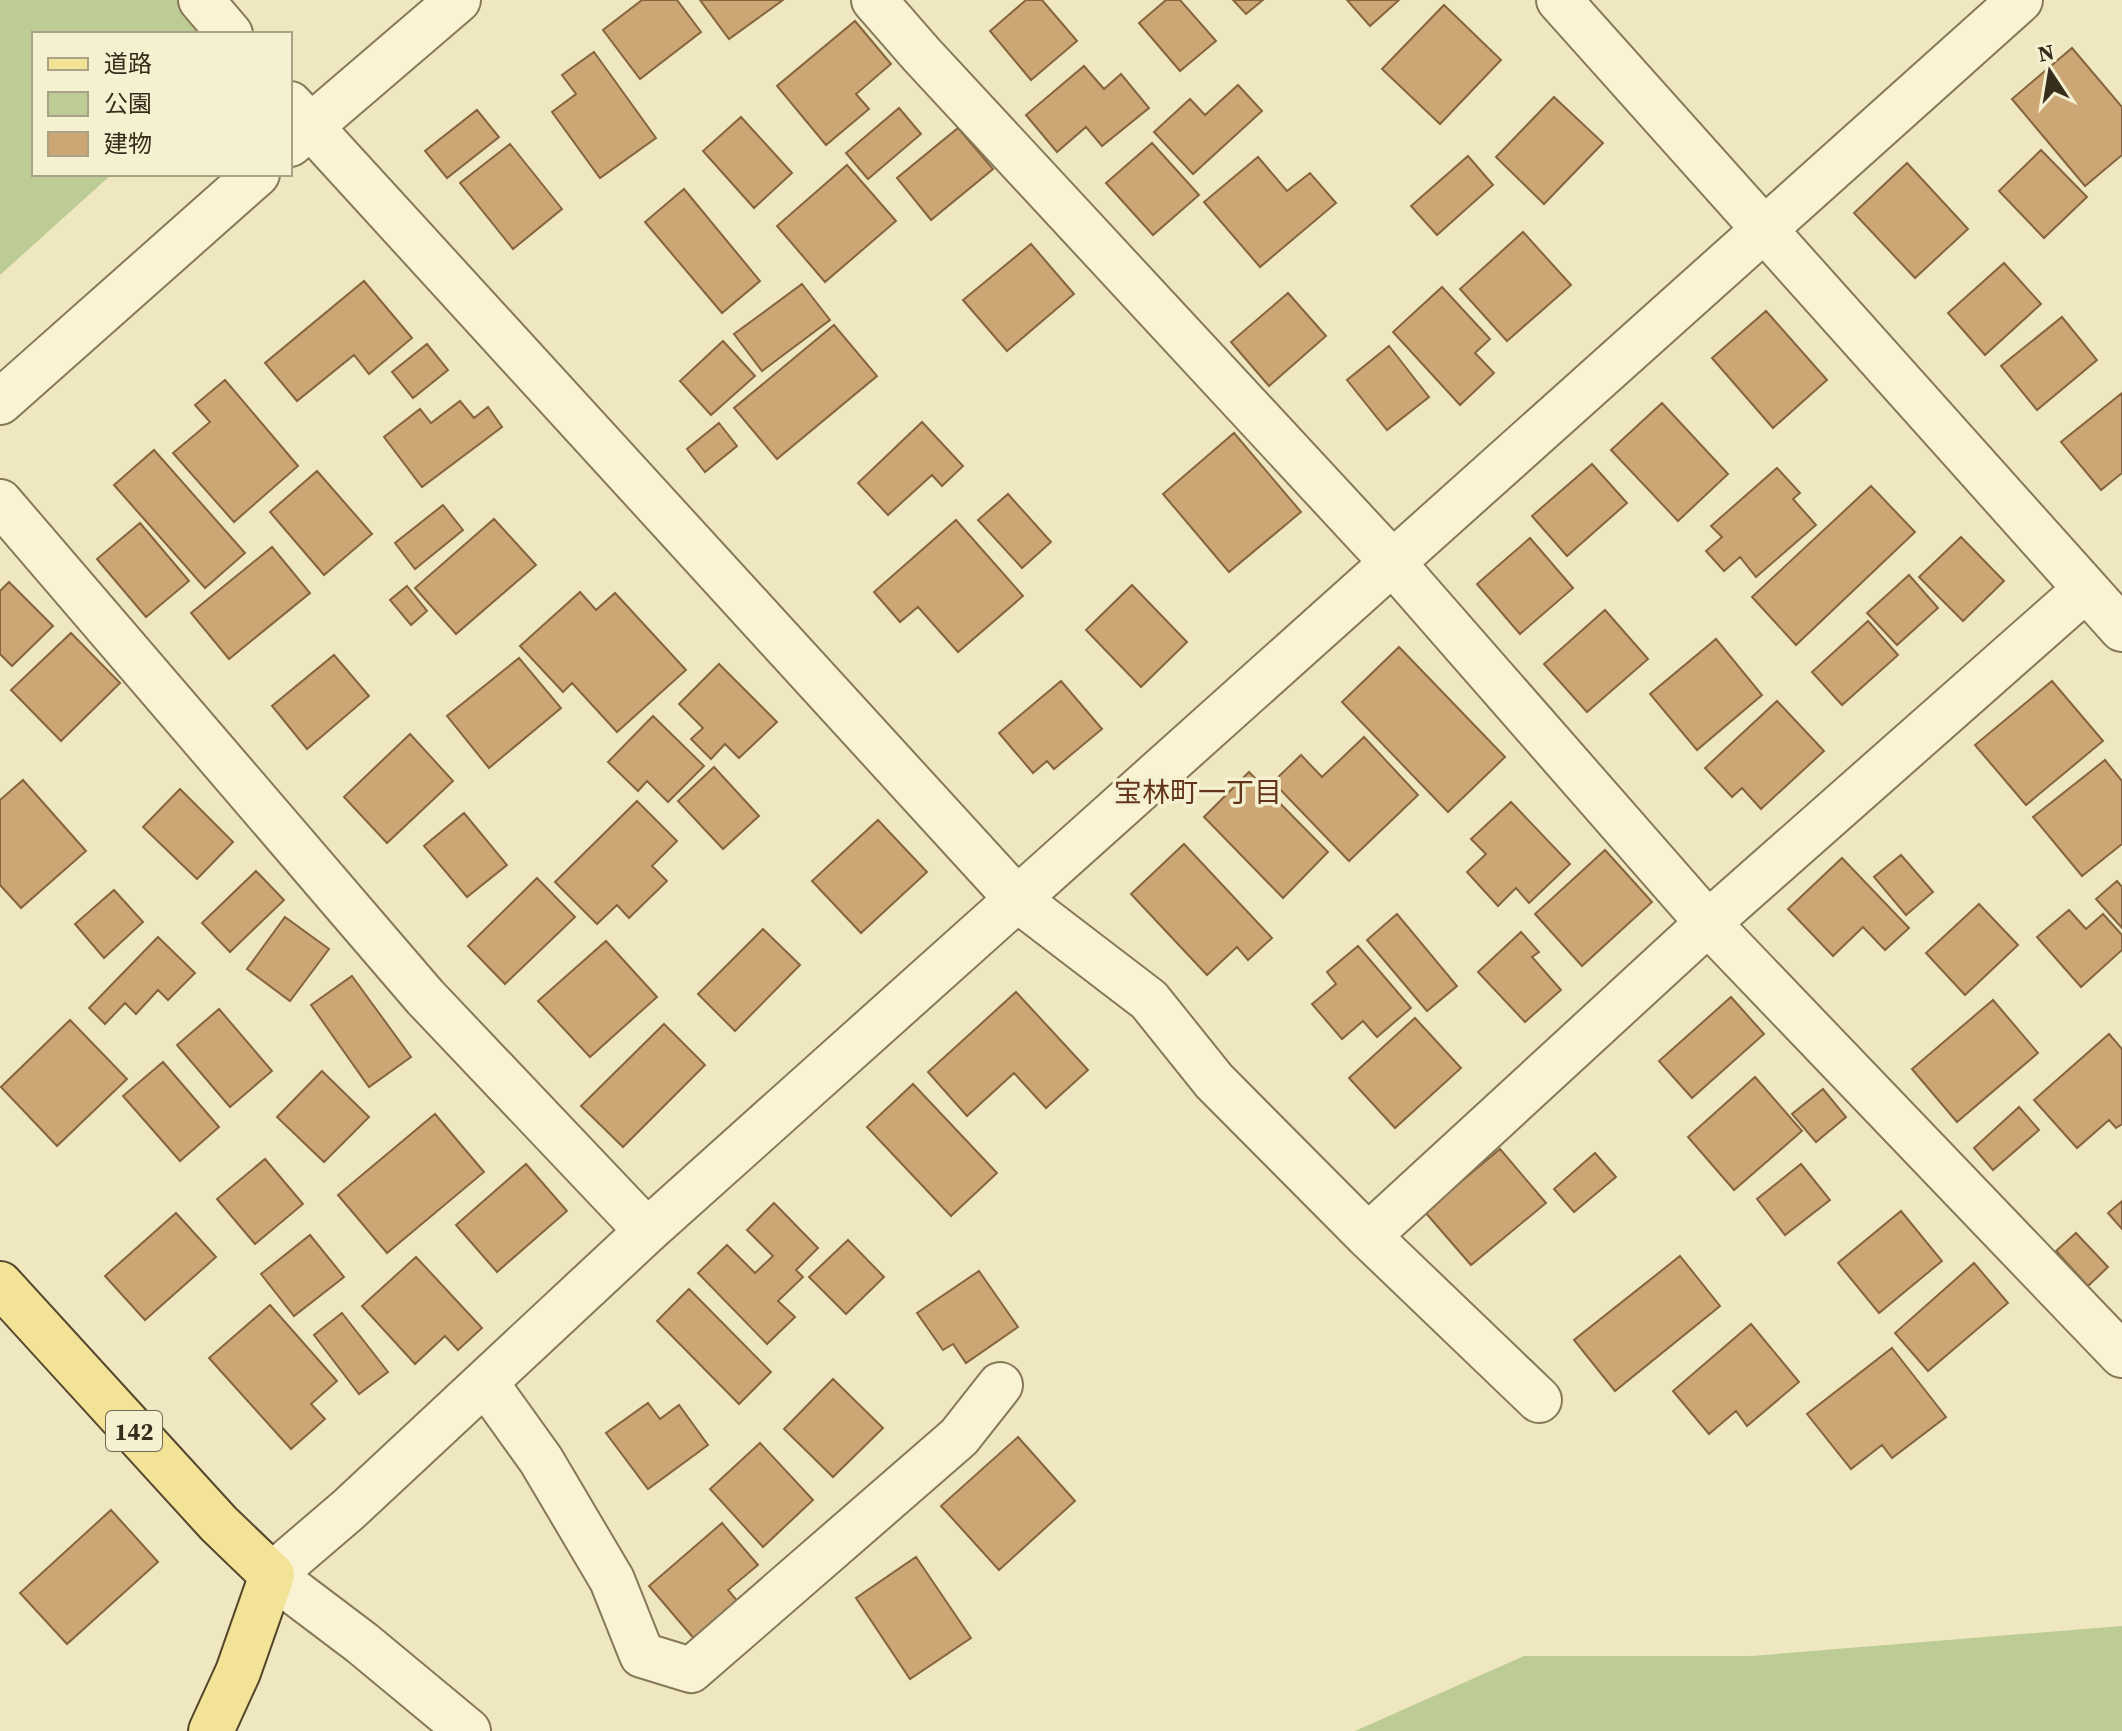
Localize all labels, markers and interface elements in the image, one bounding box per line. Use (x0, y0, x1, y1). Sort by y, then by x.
legend (32, 32, 292, 176)
north arrow (2010, 32, 2090, 112)
text: N (2035, 36, 2057, 69)
text: 道路 (104, 47, 152, 80)
text: 公園 (104, 87, 152, 120)
text: 建物 (104, 127, 152, 160)
district label: 宝林町一丁目 (1114, 773, 1282, 811)
road number: 142 (106, 1411, 162, 1451)

